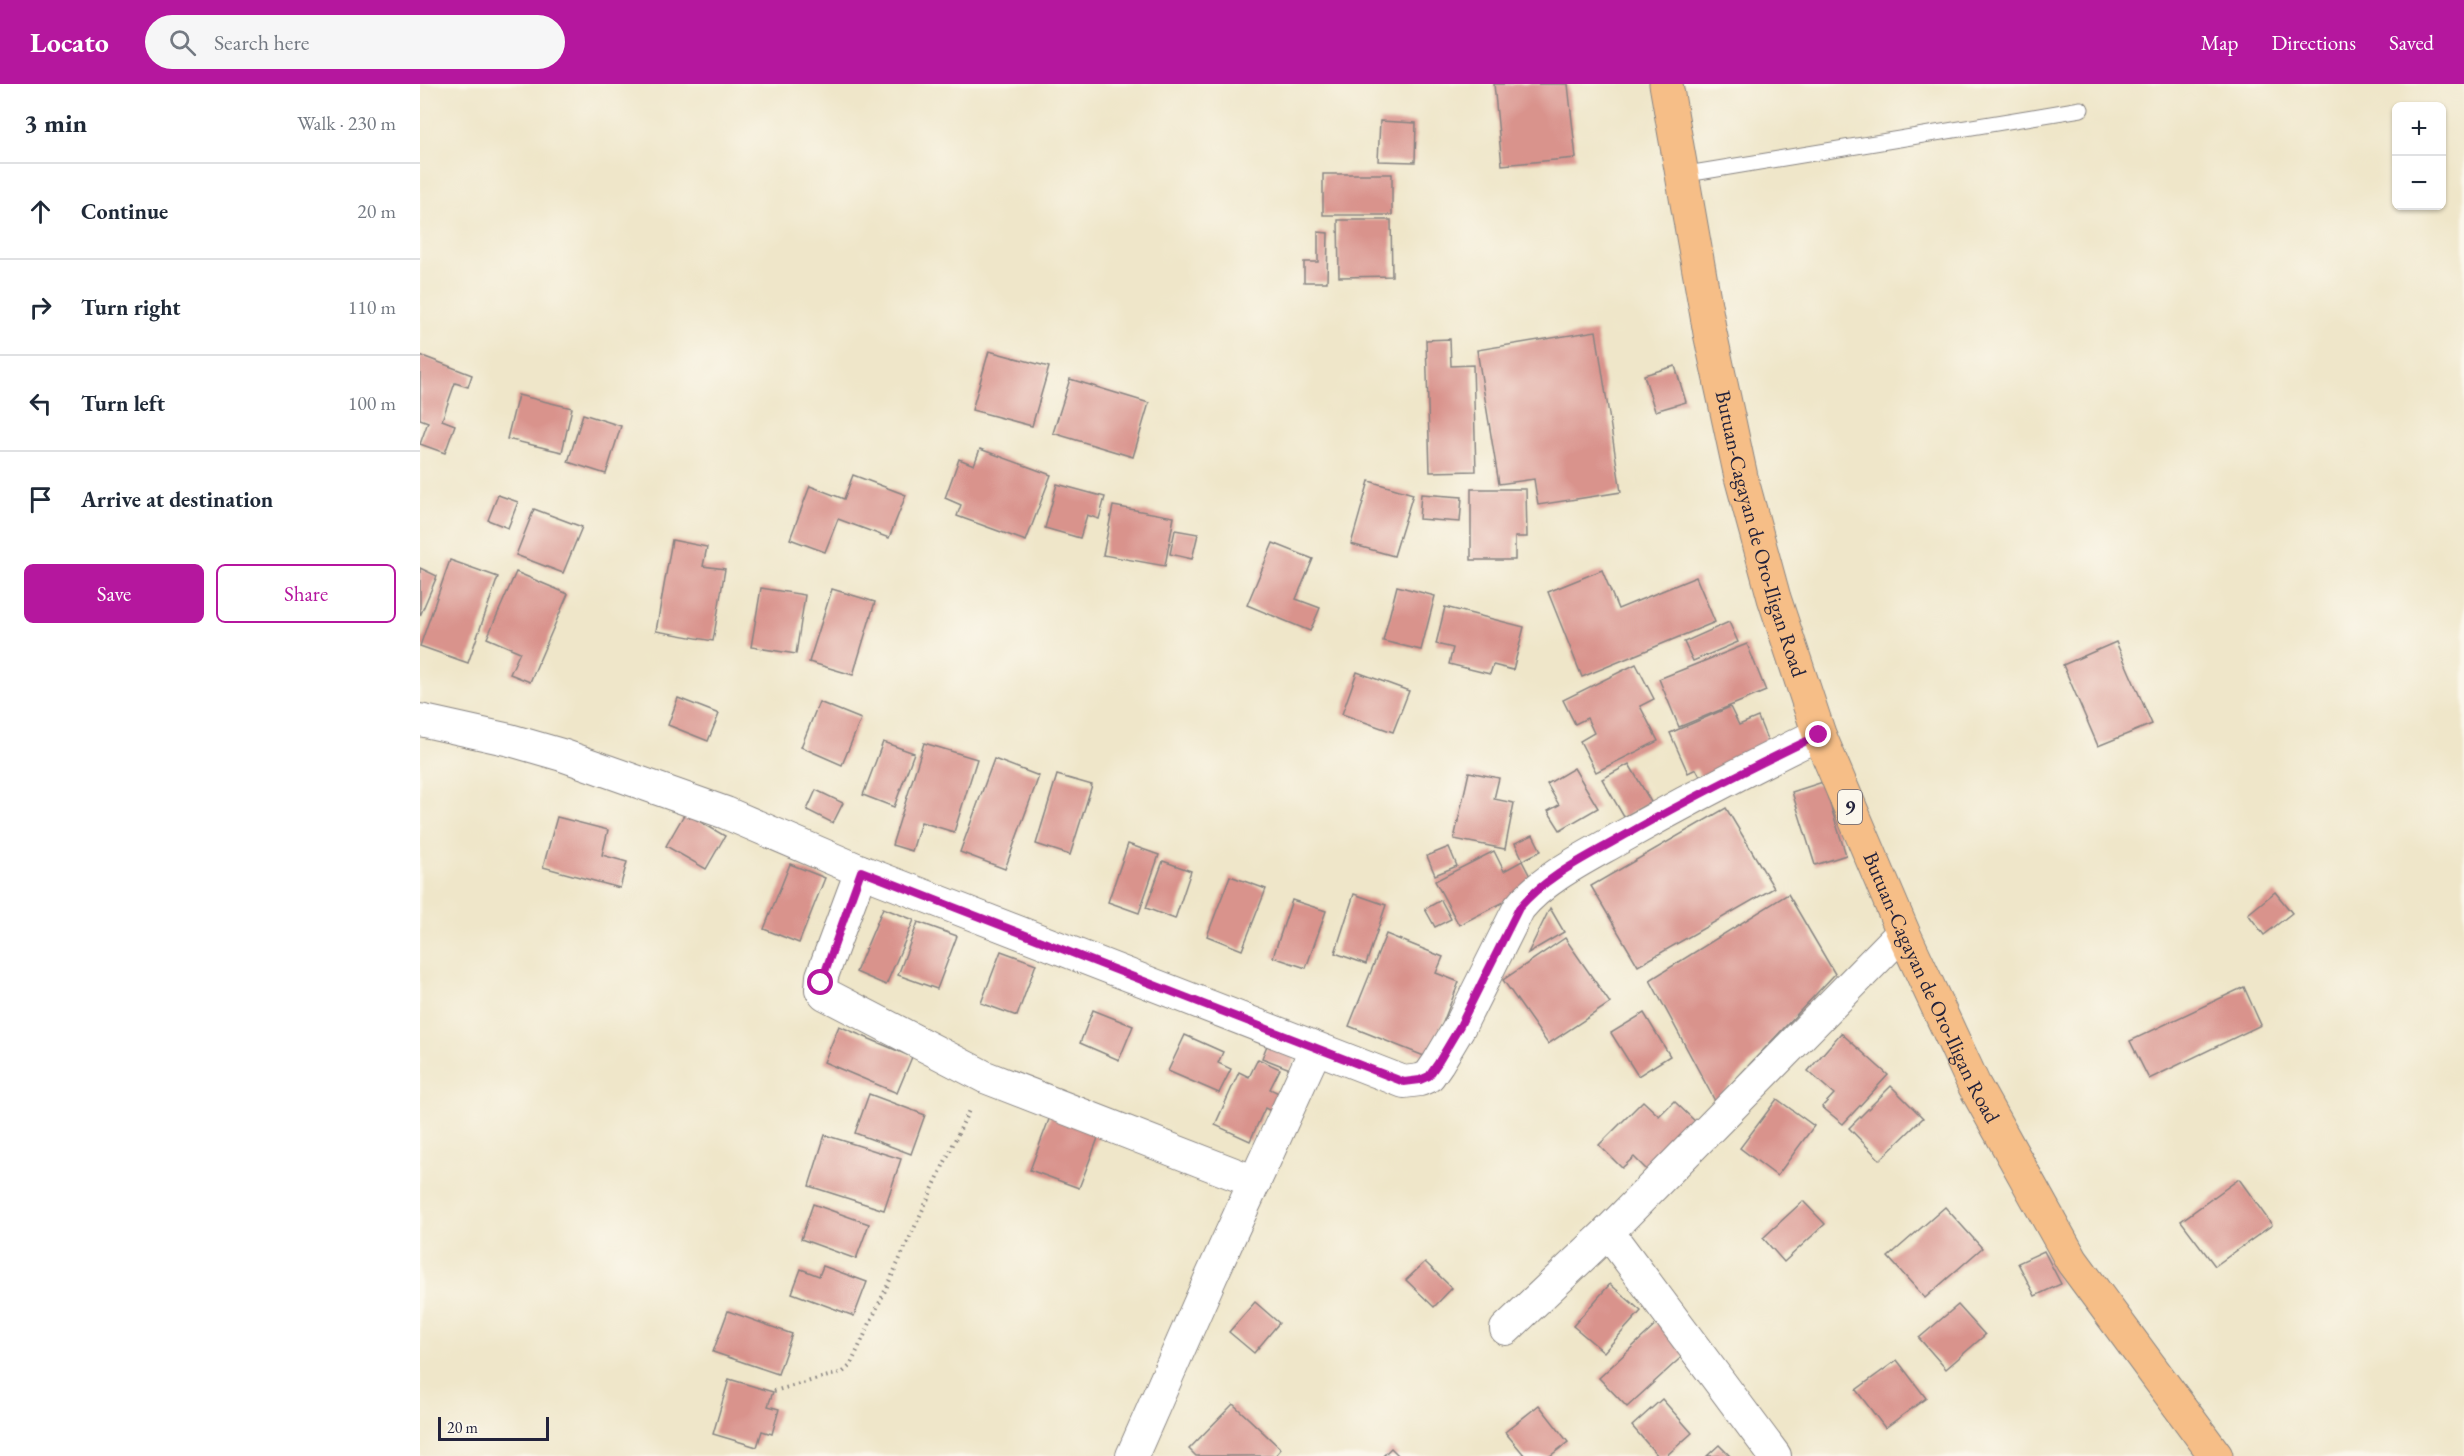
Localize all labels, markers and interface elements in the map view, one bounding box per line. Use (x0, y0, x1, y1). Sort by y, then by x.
search box (145, 15, 565, 69)
text: Locato (30, 24, 109, 60)
icon: search (166, 26, 199, 59)
text: Search here (214, 28, 309, 57)
text: Map (2201, 29, 2238, 56)
text: Directions (2271, 29, 2356, 56)
text: Saved (2389, 29, 2434, 56)
map controls (2392, 102, 2446, 210)
button: + (2392, 102, 2446, 156)
text: 3 min (24, 106, 87, 140)
text: Walk · 230 m (297, 110, 396, 136)
button: − (2392, 156, 2446, 210)
icon: ahead (24, 195, 57, 228)
text: Continue (81, 197, 168, 226)
text: 20 m (357, 198, 396, 224)
icon: right (24, 291, 57, 324)
text: Turn right (81, 293, 180, 322)
text: 110 m (348, 294, 396, 320)
icon: left (24, 387, 57, 420)
street label: Butuan-Cagayan de Oro-Iligan Road (1710, 388, 1813, 681)
text: Turn left (81, 389, 165, 418)
text: 100 m (348, 390, 396, 416)
icon: arrive (24, 483, 57, 516)
text: Arrive at destination (81, 485, 273, 514)
button: Save (24, 564, 204, 623)
button: Share (216, 564, 396, 623)
route end (1805, 721, 1831, 747)
road number: 9 (1838, 790, 1862, 824)
street label: Butuan-Cagayan de Oro-Iligan Road (1857, 847, 2007, 1128)
route start (807, 969, 833, 995)
scale bar (438, 1414, 549, 1442)
text: 20 m (447, 1417, 478, 1438)

